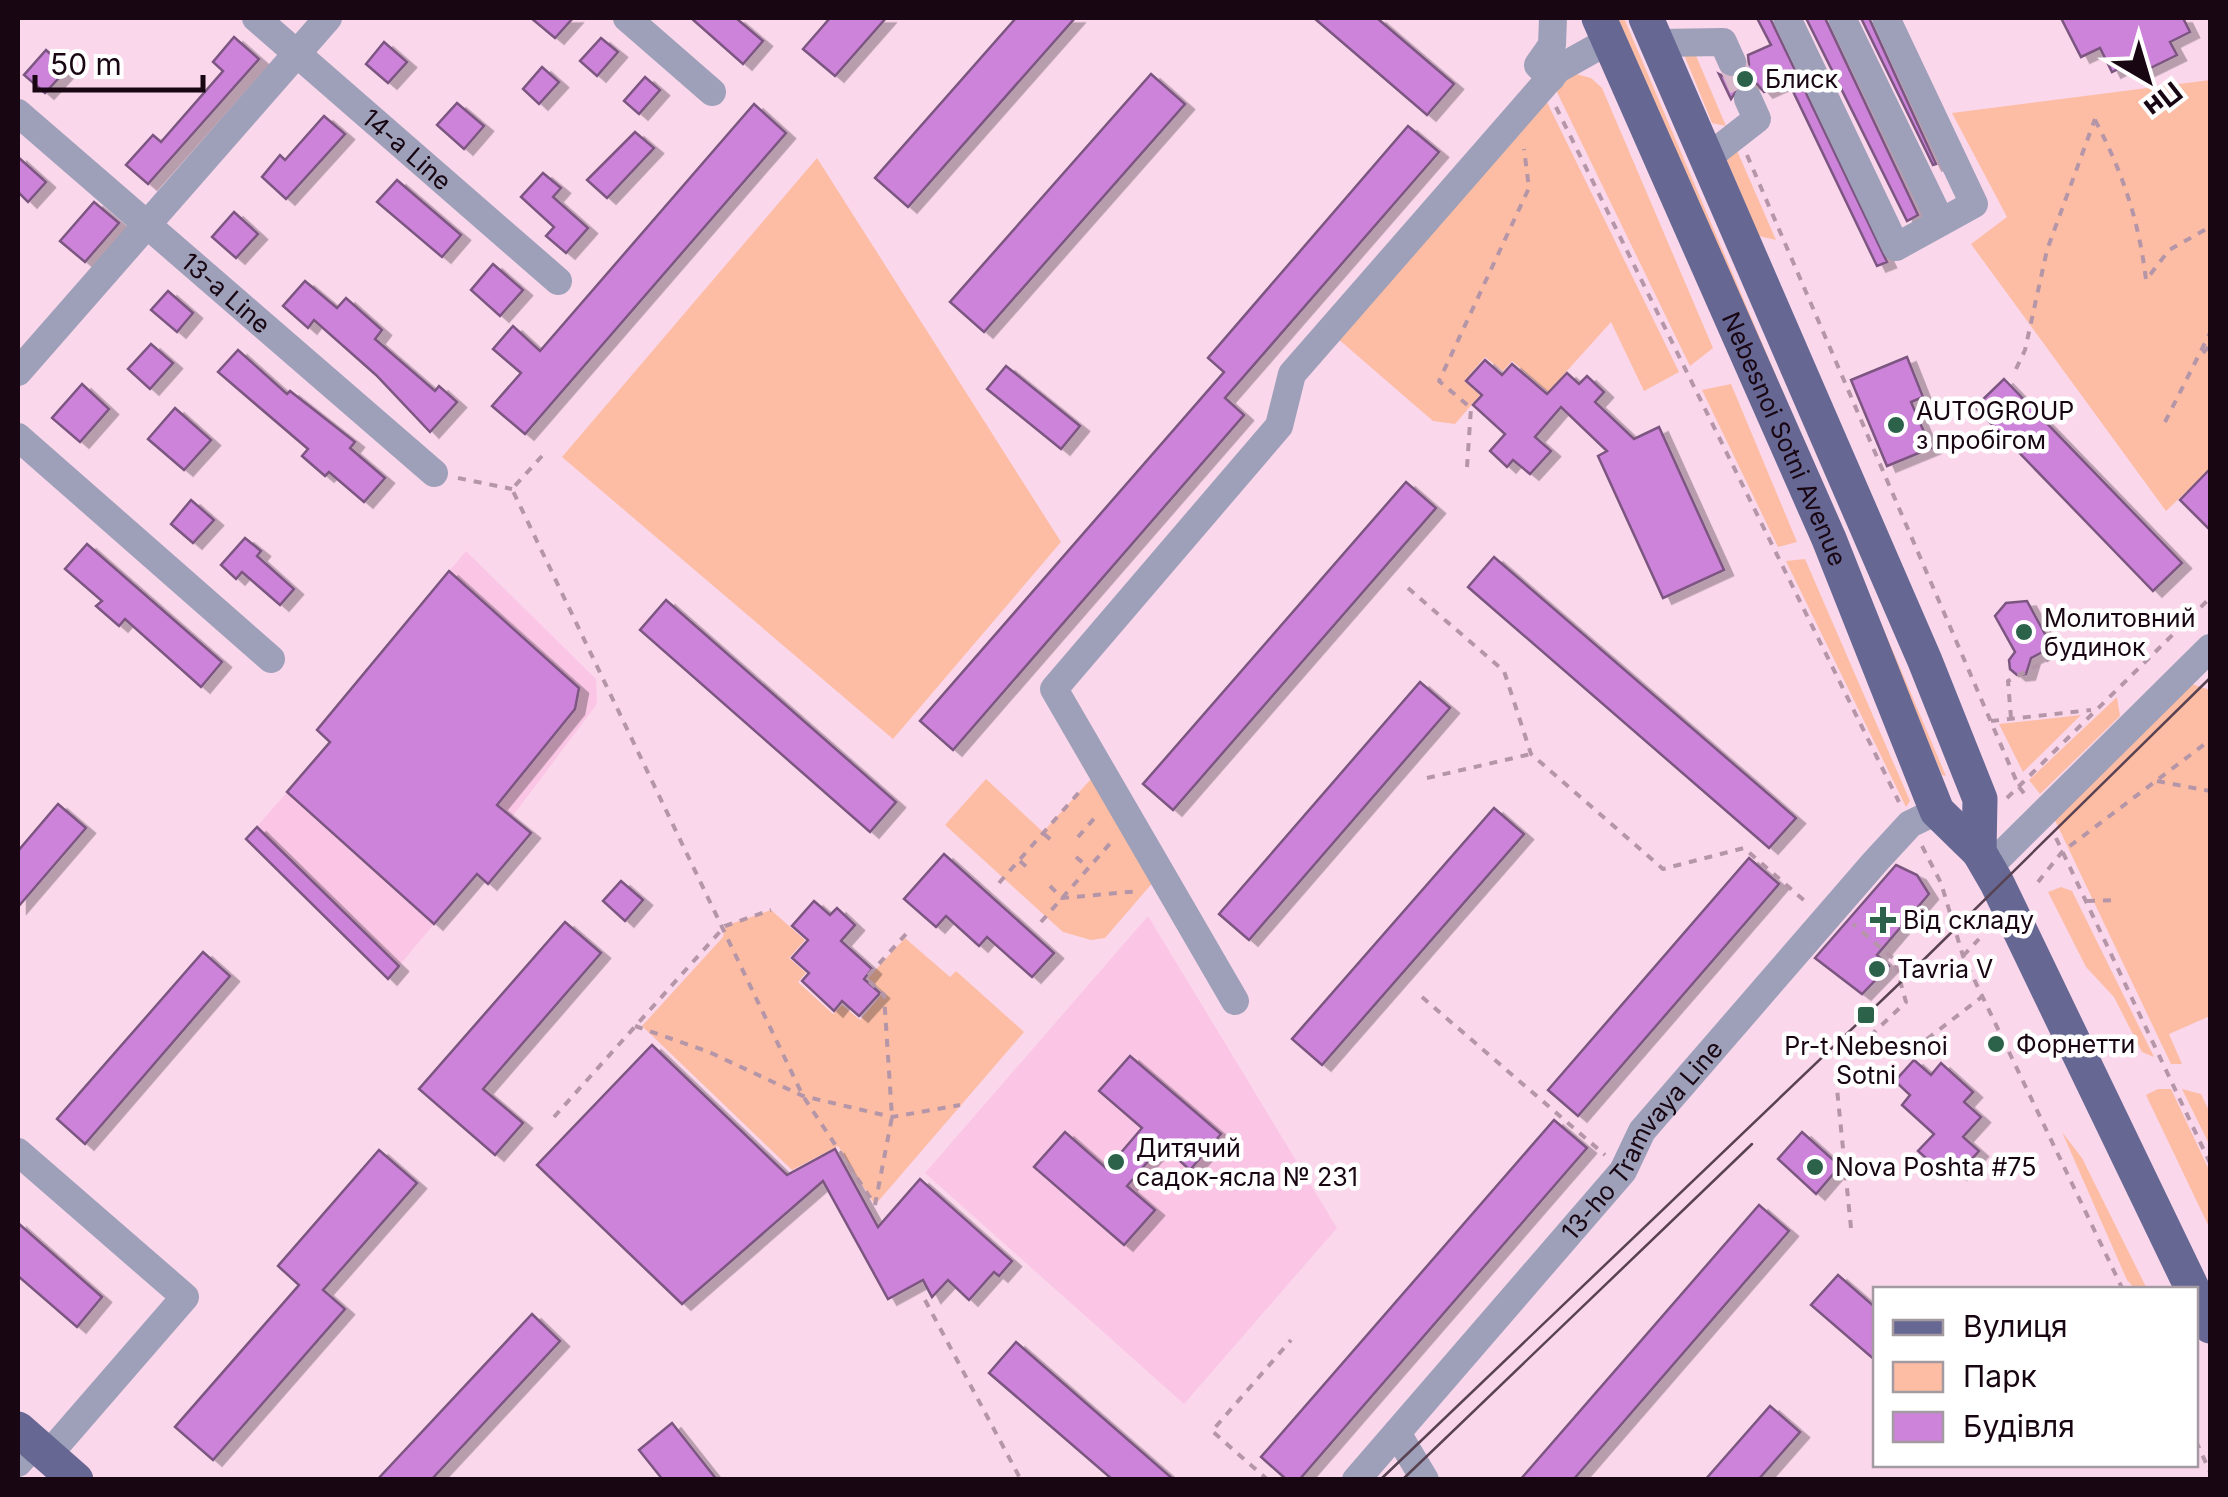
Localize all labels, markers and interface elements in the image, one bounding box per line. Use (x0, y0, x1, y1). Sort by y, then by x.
scale bar (35, 30, 202, 92)
north arrow (2098, 30, 2198, 130)
text: 50 m (50, 46, 122, 82)
place label: Блиск (1765, 64, 1839, 94)
marker: Блиск (1734, 68, 1756, 90)
text: Пн (2138, 74, 2189, 125)
street label: 14-a Line (356, 102, 458, 196)
street label: 13-a Line (175, 246, 277, 340)
street label: Nebesnoi Sotni Avenue (1716, 307, 1853, 570)
place label: AUTOGROUP з пробігом (1916, 396, 2074, 455)
marker: AUTOGROUP з пробігом (1885, 414, 1907, 436)
place label: Молитовний будинок (2044, 603, 2195, 662)
marker: Молитовний будинок (2013, 621, 2035, 643)
place label: Від складу (1903, 905, 2034, 935)
marker: Від складу (1872, 909, 1894, 931)
place label: Tavria V (1897, 954, 1993, 984)
marker: Tavria V (1866, 958, 1888, 980)
marker: Pr-t Nebesnoi Sotni (1855, 1004, 1877, 1026)
place label: Форнетти (2016, 1029, 2135, 1059)
place label: Pr-t Nebesnoi Sotni (1784, 1031, 1948, 1090)
marker: Форнетти (1985, 1033, 2007, 1055)
street label: 13-ho Tramvaya Line (1555, 1034, 1729, 1246)
place label: Дитячий садок-ясла № 231 (1136, 1133, 1358, 1192)
marker: Дитячий садок-ясла № 231 (1105, 1151, 1127, 1173)
place label: Nova Poshta #75 (1835, 1152, 2036, 1182)
marker: Nova Poshta #75 (1804, 1156, 1826, 1178)
legend (1873, 1287, 2198, 1467)
text: Вулиця (1963, 1308, 2068, 1344)
text: Парк (1963, 1358, 2037, 1394)
text: Будівля (1963, 1408, 2075, 1444)

